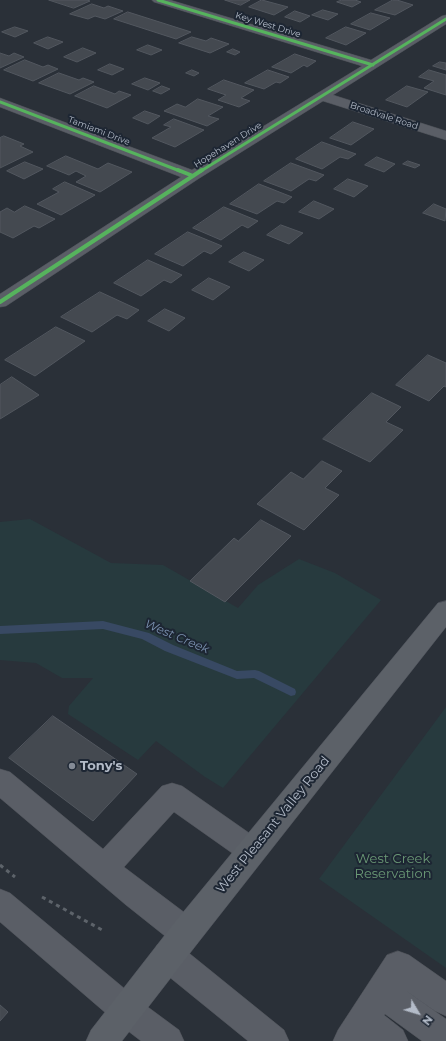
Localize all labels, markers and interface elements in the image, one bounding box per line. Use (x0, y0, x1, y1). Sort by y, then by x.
street label: Key West Drive (234, 10, 302, 40)
street label: Broadvale Road (349, 100, 419, 132)
street label: Tamiami Drive (67, 114, 131, 148)
street label: Hopehaven Drive (192, 120, 264, 170)
water label: West Creek (143, 617, 211, 657)
street label: West Pleasant Valley Road (213, 753, 333, 897)
place label: Tony's (80, 758, 122, 774)
marker: Tony's (67, 761, 77, 771)
park label: West Creek Reservation (354, 851, 432, 882)
north arrow (398, 993, 438, 1033)
text: N (419, 1013, 436, 1028)

